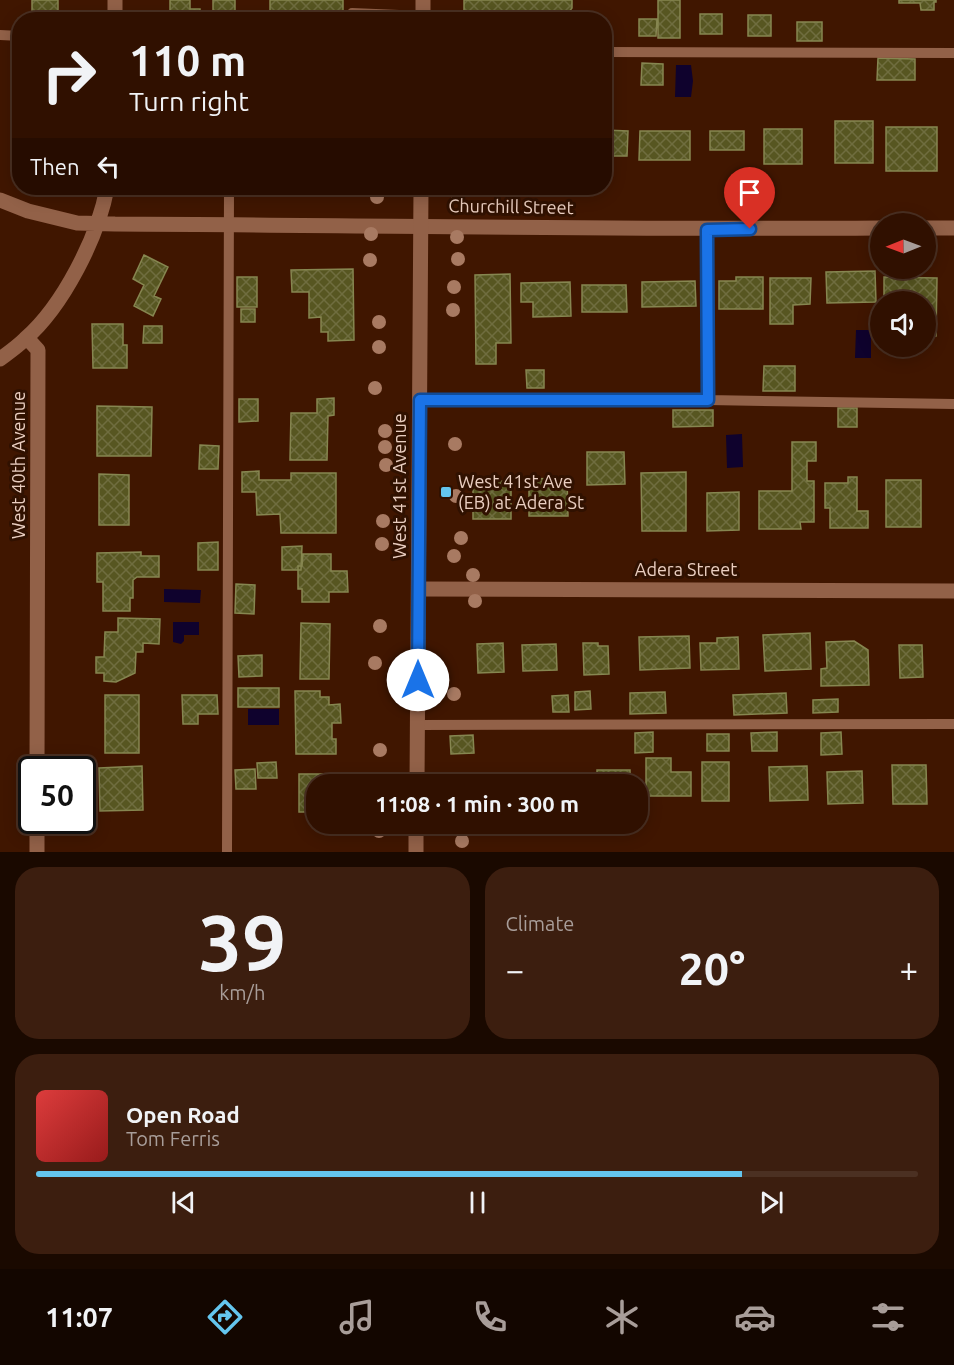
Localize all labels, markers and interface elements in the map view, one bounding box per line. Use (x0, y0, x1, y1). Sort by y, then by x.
icon: right (30, 36, 108, 114)
text: 110 m (129, 37, 246, 84)
text: Turn right (129, 86, 249, 116)
icon: left (92, 150, 125, 183)
text: Then (30, 154, 80, 179)
pin (724, 167, 775, 229)
icon: arrive (733, 176, 766, 209)
street label: Churchill Street (448, 195, 574, 217)
north arrow (870, 213, 936, 279)
map controls (870, 213, 936, 357)
button: sound (870, 291, 936, 357)
street label: West 40th Avenue (8, 391, 28, 539)
street label: West 41st Avenue (389, 413, 409, 559)
place label: West 41st Ave (EB) at Adera St (458, 471, 584, 513)
marker: West 41st Ave (EB) at Adera St (439, 485, 453, 499)
street label: Adera Street (635, 559, 737, 579)
position arrow (386, 648, 450, 712)
speed limit sign: 50 (18, 756, 96, 834)
text: 11:08 · 1 min · 300 m (375, 791, 579, 816)
text: 39 (198, 898, 286, 986)
text: Climate (506, 912, 574, 935)
text: 20° (678, 943, 745, 994)
text: − (506, 951, 524, 988)
text: + (899, 951, 918, 988)
text: km/h (219, 981, 265, 1004)
text: Open Road (126, 1102, 240, 1127)
text: Tom Ferris (126, 1127, 220, 1150)
icon: previous (167, 1186, 200, 1219)
icon: pause (461, 1186, 494, 1219)
icon: next (755, 1186, 788, 1219)
icon: directions (204, 1296, 246, 1338)
icon: music (336, 1296, 378, 1338)
icon: phone (469, 1296, 511, 1338)
icon: climate (601, 1296, 643, 1338)
icon: car (734, 1296, 776, 1338)
icon: filters (867, 1296, 909, 1338)
text: 11:07 (45, 1302, 113, 1332)

